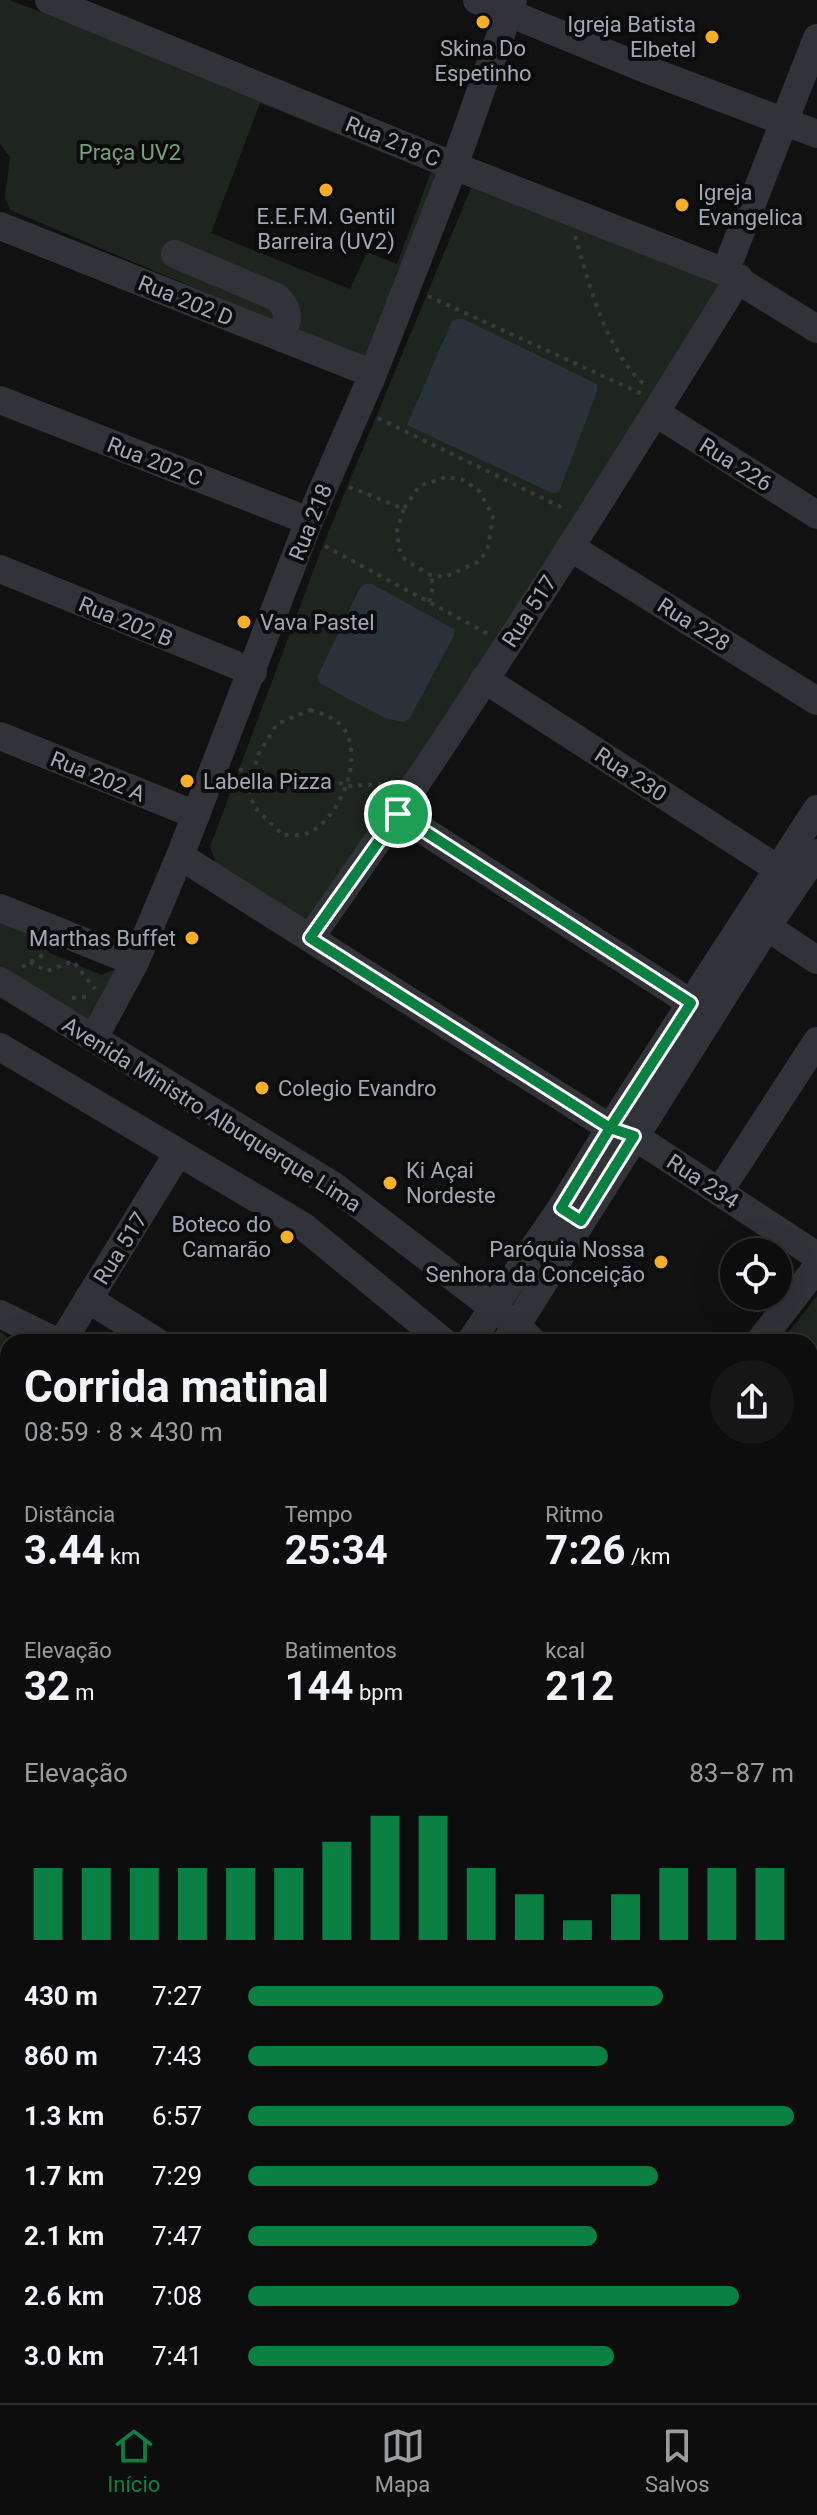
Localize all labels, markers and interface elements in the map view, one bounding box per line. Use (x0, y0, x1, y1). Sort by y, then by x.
place label: Igreja Batista Elbetel (567, 12, 696, 62)
marker: Skina Do Espetinho (474, 13, 492, 31)
marker: Igreja Batista Elbetel (703, 28, 721, 46)
place label: Skina Do Espetinho (434, 36, 532, 86)
street label: Rua 218 C (342, 111, 444, 172)
park label: Praça UV2 (79, 140, 181, 165)
place label: Igreja Evangelica (698, 180, 803, 230)
marker: E.E.F.M. Gentil Barreira (UV2) (317, 181, 335, 199)
marker: Igreja Evangelica (673, 196, 691, 214)
place label: E.E.F.M. Gentil Barreira (UV2) (256, 204, 396, 255)
street label: Rua 202 D (135, 270, 237, 331)
street label: Rua 202 C (104, 432, 206, 491)
street label: Rua 226 (695, 433, 776, 496)
street label: Rua 218 (284, 480, 337, 564)
street label: Rua 517 (497, 571, 562, 652)
street label: Rua 202 B (75, 591, 177, 652)
street label: Rua 228 (653, 593, 734, 656)
place label: Vava Pastel (260, 610, 375, 635)
marker: Vava Pastel (235, 613, 253, 631)
street label: Rua 230 (590, 742, 671, 807)
street label: Rua 202 A (47, 746, 149, 807)
place label: Labella Pizza (203, 769, 332, 794)
marker: Labella Pizza (178, 772, 196, 790)
pin (364, 780, 432, 848)
icon: arrive (376, 792, 420, 836)
place label: Marthas Buffet (29, 926, 176, 951)
marker: Marthas Buffet (183, 929, 201, 947)
street label: Avenida Ministro Albuquerque Lima (58, 1012, 366, 1217)
place label: Colegio Evandro (278, 1076, 437, 1101)
marker: Colegio Evandro (253, 1079, 271, 1097)
street label: Rua 234 (662, 1149, 743, 1214)
place label: Ki Açai Nordeste (406, 1158, 496, 1208)
marker: Ki Açai Nordeste (381, 1174, 399, 1192)
street label: Rua 517 (89, 1208, 152, 1289)
place label: Boteco do Camarão (171, 1212, 271, 1262)
marker: Boteco do Camarão (278, 1228, 296, 1246)
place label: Paróquia Nossa Senhora da Conceição (426, 1237, 645, 1287)
map controls (720, 1238, 792, 1310)
button: locate (720, 1238, 792, 1310)
marker: Paróquia Nossa Senhora da Conceição (652, 1253, 670, 1271)
button: share (710, 1360, 794, 1444)
text: Corrida matinal (24, 1361, 329, 1413)
text: 08:59 · 8 × 430 m (24, 1417, 223, 1447)
text: Distância (24, 1502, 115, 1527)
text: Tempo (285, 1502, 353, 1527)
text: Ritmo (545, 1502, 603, 1527)
text: 3.44 (24, 1527, 104, 1574)
text: 25:34 (285, 1527, 388, 1574)
text: 7:26 (545, 1527, 625, 1574)
text: km (104, 1544, 140, 1569)
text: /km (625, 1544, 670, 1569)
text: Elevação (24, 1638, 112, 1663)
text: Batimentos (285, 1638, 397, 1663)
text: kcal (545, 1638, 585, 1663)
text: 32 (24, 1663, 70, 1710)
text: 144 (285, 1663, 354, 1710)
text: 212 (545, 1663, 614, 1710)
text: m (70, 1680, 95, 1705)
text: bpm (354, 1680, 403, 1705)
text: Elevação (24, 1758, 128, 1788)
text: 83–87 m (689, 1758, 794, 1788)
text: 430 m (24, 1981, 98, 2011)
text: 7:27 (152, 1981, 202, 2011)
text: 860 m (24, 2041, 98, 2071)
text: 7:43 (152, 2041, 202, 2071)
text: 1.3 km (24, 2101, 104, 2131)
text: 6:57 (152, 2101, 202, 2131)
text: 1.7 km (24, 2161, 104, 2191)
text: 7:29 (152, 2161, 202, 2191)
text: 2.1 km (24, 2221, 104, 2251)
text: 7:47 (152, 2221, 202, 2251)
text: 2.6 km (24, 2281, 104, 2311)
text: 7:08 (152, 2281, 202, 2311)
text: 3.0 km (24, 2341, 104, 2371)
text: 7:41 (152, 2341, 202, 2371)
tab: Início (107, 2424, 160, 2497)
tab: Mapa (375, 2424, 430, 2497)
tab: Salvos (645, 2424, 710, 2497)

